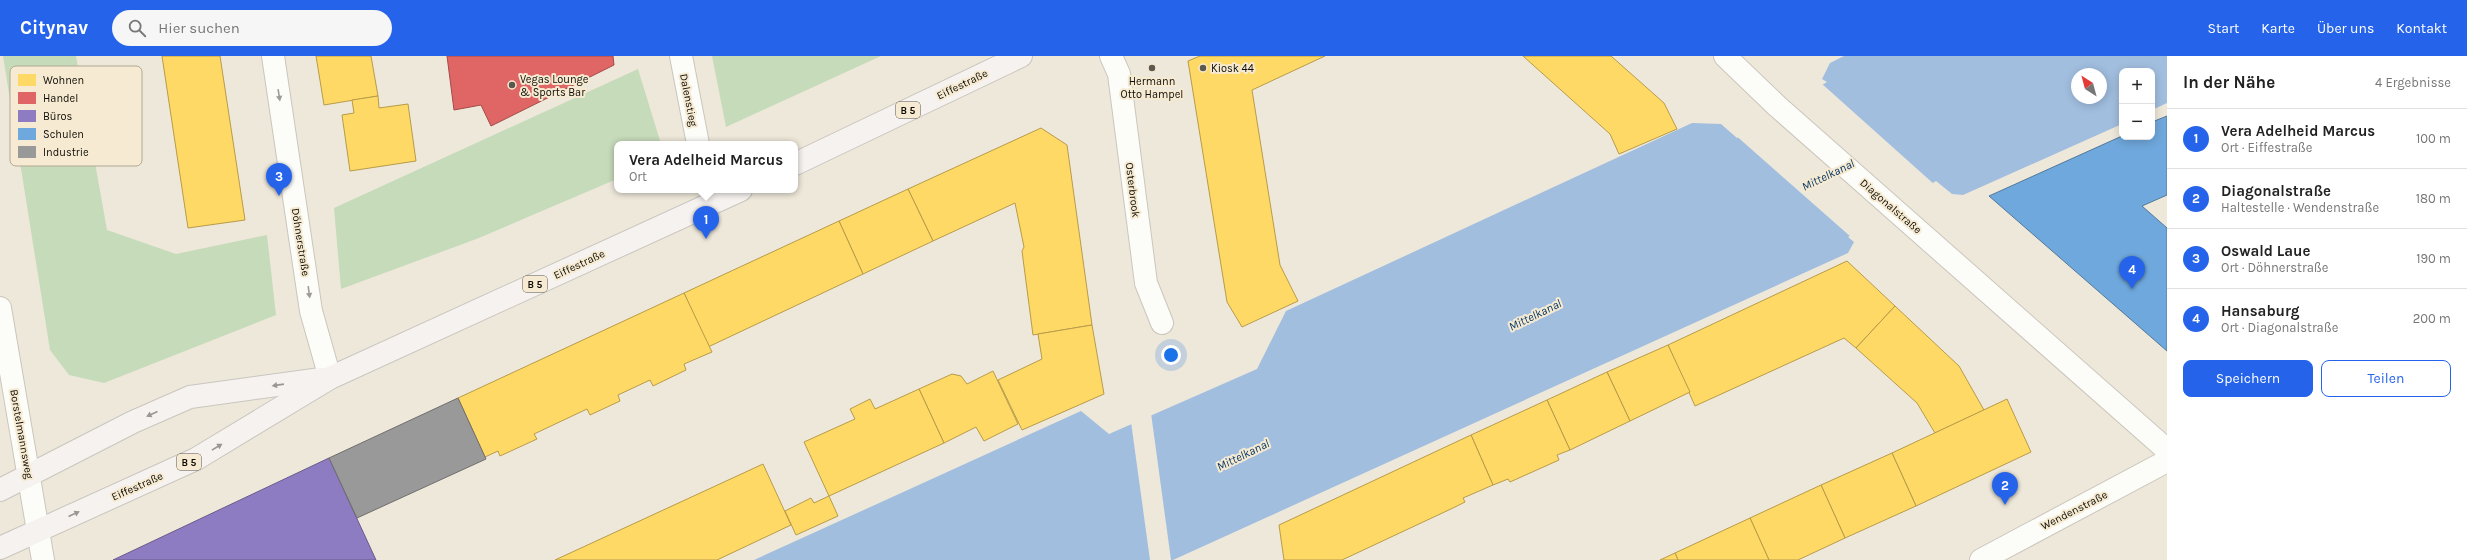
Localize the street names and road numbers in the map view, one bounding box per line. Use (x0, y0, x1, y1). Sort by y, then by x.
street label: Eiffestraße (935, 66, 990, 102)
street label: Dalenstieg (677, 72, 700, 128)
road number: B 5 (896, 102, 920, 118)
street label: Osterbrook (1123, 162, 1142, 218)
street label: Diagonalstraße (1857, 176, 1924, 237)
street label: Döhnerstraße (289, 207, 312, 277)
street label: Eiffestraße (552, 247, 607, 282)
road number: B 5 (523, 276, 547, 292)
street label: Borstelmannsweg (7, 388, 36, 481)
road number: B 5 (177, 454, 201, 470)
street label: Eiffestraße (109, 469, 165, 504)
street label: Wendenstraße (2039, 488, 2110, 533)

